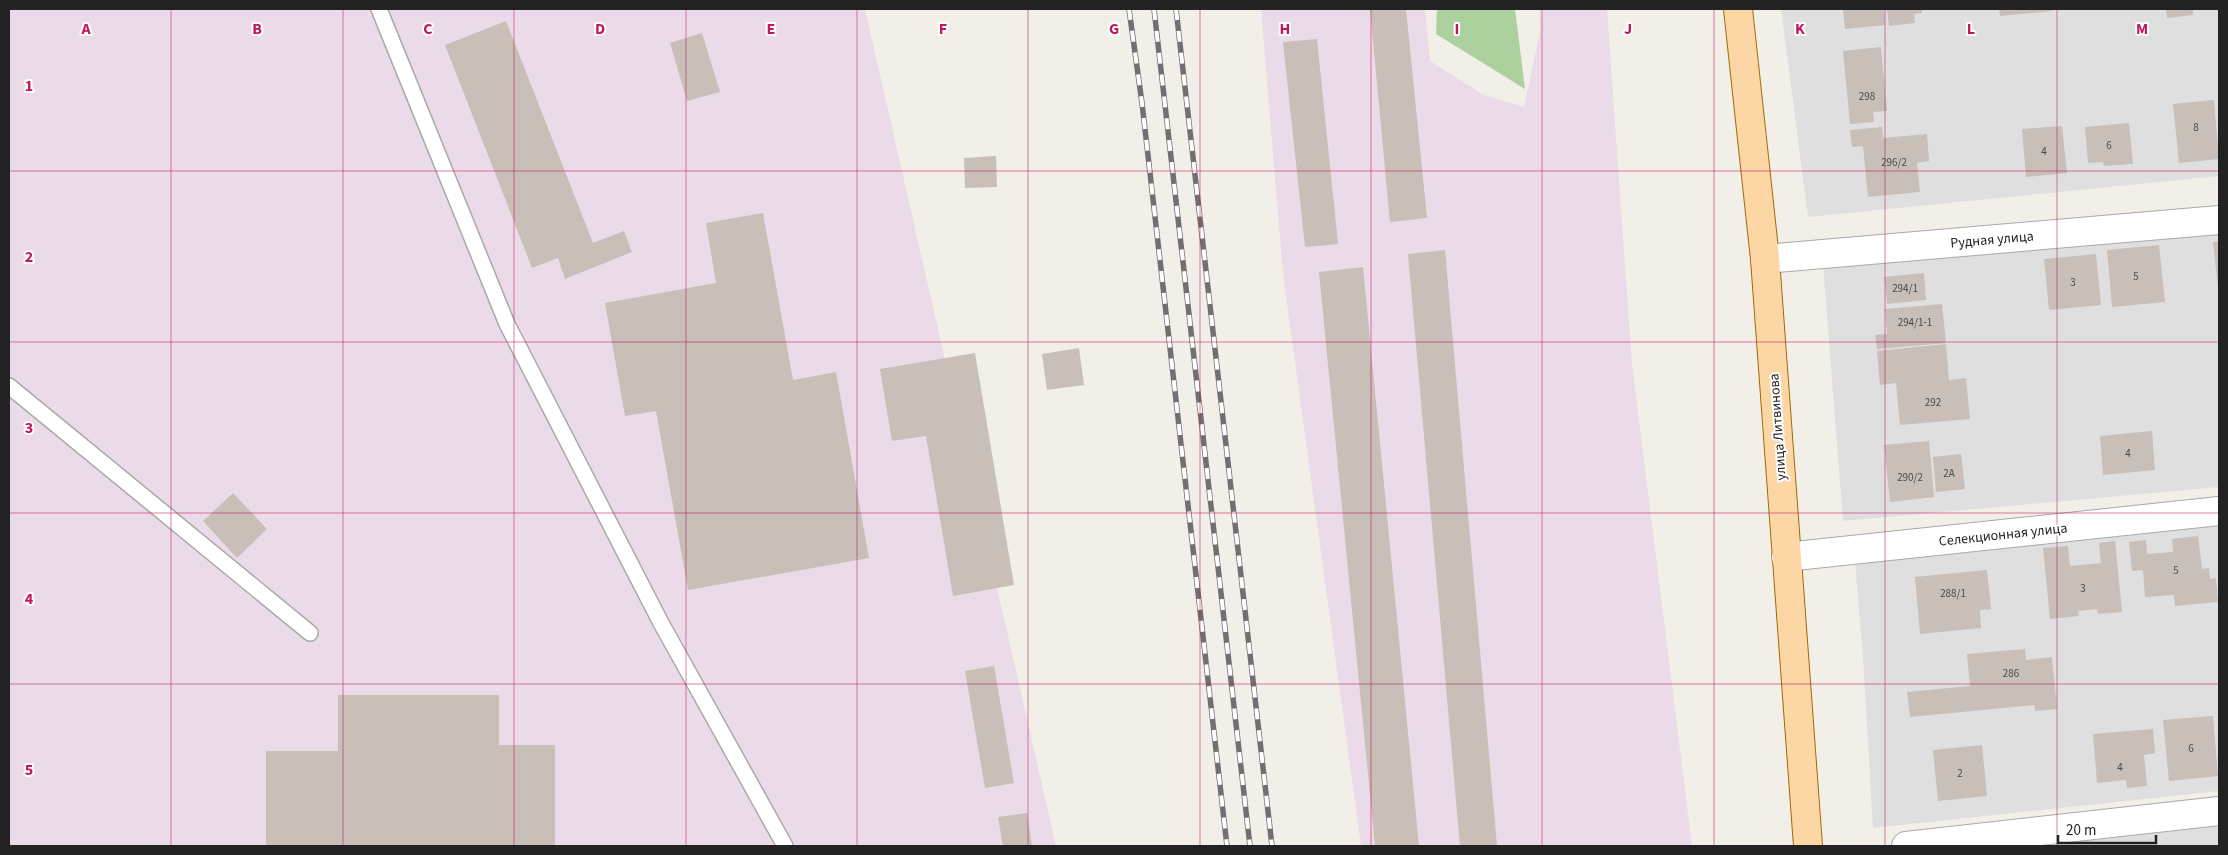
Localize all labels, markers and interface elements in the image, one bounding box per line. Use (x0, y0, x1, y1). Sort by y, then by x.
text: A (80, 18, 91, 40)
text: B (252, 18, 262, 40)
text: C (423, 18, 433, 40)
text: D (595, 18, 605, 40)
text: E (767, 18, 775, 40)
text: F (939, 18, 947, 40)
text: G (1109, 18, 1119, 40)
text: H (1280, 18, 1290, 40)
text: I (1455, 18, 1459, 40)
text: J (1624, 18, 1632, 40)
text: K (1795, 18, 1805, 40)
text: L (1967, 18, 1975, 40)
text: M (2136, 18, 2148, 40)
text: 1 (25, 75, 33, 97)
house number: 298 (1859, 89, 1876, 104)
house number: 8 (2193, 120, 2199, 135)
house number: 6 (2106, 138, 2112, 153)
house number: 4 (2041, 144, 2047, 159)
house number: 296/2 (1881, 155, 1907, 170)
street label: Рудная улица (1950, 226, 2035, 254)
text: 2 (25, 246, 33, 268)
house number: 5 (2133, 269, 2139, 284)
house number: 3 (2070, 275, 2076, 290)
house number: 294/1 (1892, 281, 1918, 296)
house number: 294/1-1 (1898, 315, 1932, 330)
street label: улица Литвинова (1764, 373, 1792, 481)
house number: 292 (1925, 395, 1941, 410)
text: 3 (25, 417, 33, 439)
house number: 4 (2125, 446, 2131, 461)
house number: 2А (1943, 466, 1955, 481)
house number: 290/2 (1897, 470, 1923, 485)
street label: Селекционная улица (1938, 518, 2068, 552)
house number: 5 (2173, 563, 2179, 578)
house number: 3 (2080, 581, 2086, 596)
house number: 288/1 (1940, 586, 1966, 601)
text: 4 (25, 588, 34, 610)
house number: 286 (2003, 666, 2020, 681)
house number: 6 (2188, 741, 2194, 756)
text: 5 (25, 759, 33, 781)
house number: 4 (2117, 760, 2123, 775)
house number: 2 (1957, 766, 1963, 781)
scale bar (2058, 812, 2156, 844)
text: 20 m (2066, 820, 2096, 841)

